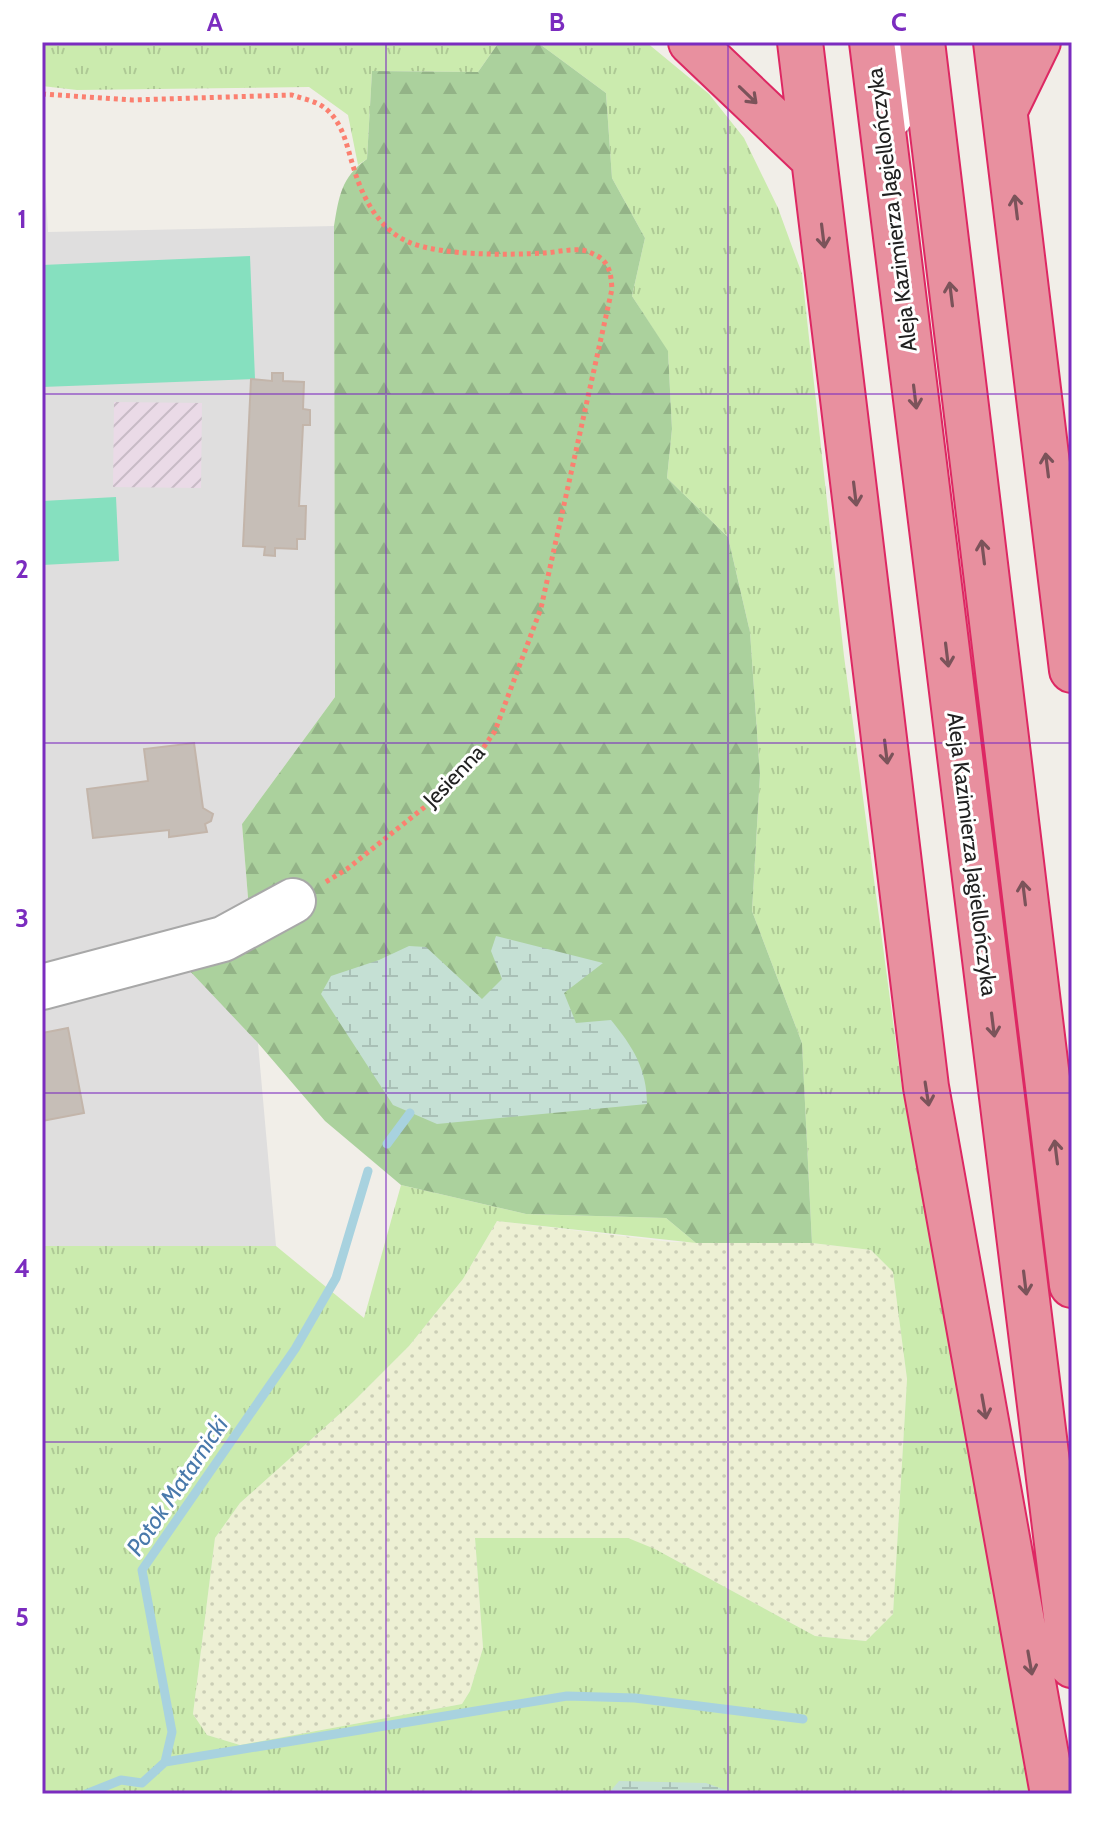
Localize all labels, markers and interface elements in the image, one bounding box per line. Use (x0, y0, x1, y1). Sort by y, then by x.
text: A (207, 6, 224, 38)
text: B (549, 6, 565, 38)
text: C (891, 6, 907, 38)
street label: Aleja Kazimierza Jagiellończyka (861, 66, 923, 353)
one-way arrow (738, 85, 757, 104)
one-way arrow (1009, 194, 1024, 221)
text: 1 (17, 203, 27, 235)
one-way arrow (816, 222, 831, 249)
one-way arrow (944, 281, 959, 308)
one-way arrow (907, 384, 922, 410)
one-way arrow (1039, 453, 1054, 478)
one-way arrow (847, 480, 862, 507)
one-way arrow (975, 539, 990, 566)
text: 2 (15, 553, 29, 585)
one-way arrow (940, 642, 955, 668)
street label: Aleja Kazimierza Jagiellończyka (941, 711, 1003, 998)
one-way arrow (878, 738, 893, 765)
street label: Jesienna (417, 739, 491, 814)
one-way arrow (1016, 881, 1031, 907)
text: 3 (15, 902, 29, 934)
one-way arrow (986, 1011, 1001, 1037)
one-way arrow (921, 1081, 936, 1106)
one-way arrow (1048, 1139, 1063, 1165)
text: 4 (14, 1252, 30, 1284)
one-way arrow (1018, 1269, 1033, 1295)
one-way arrow (978, 1394, 993, 1419)
water label: Potok Matarnicki (120, 1410, 235, 1561)
text: 5 (15, 1601, 29, 1633)
one-way arrow (1023, 1650, 1038, 1675)

